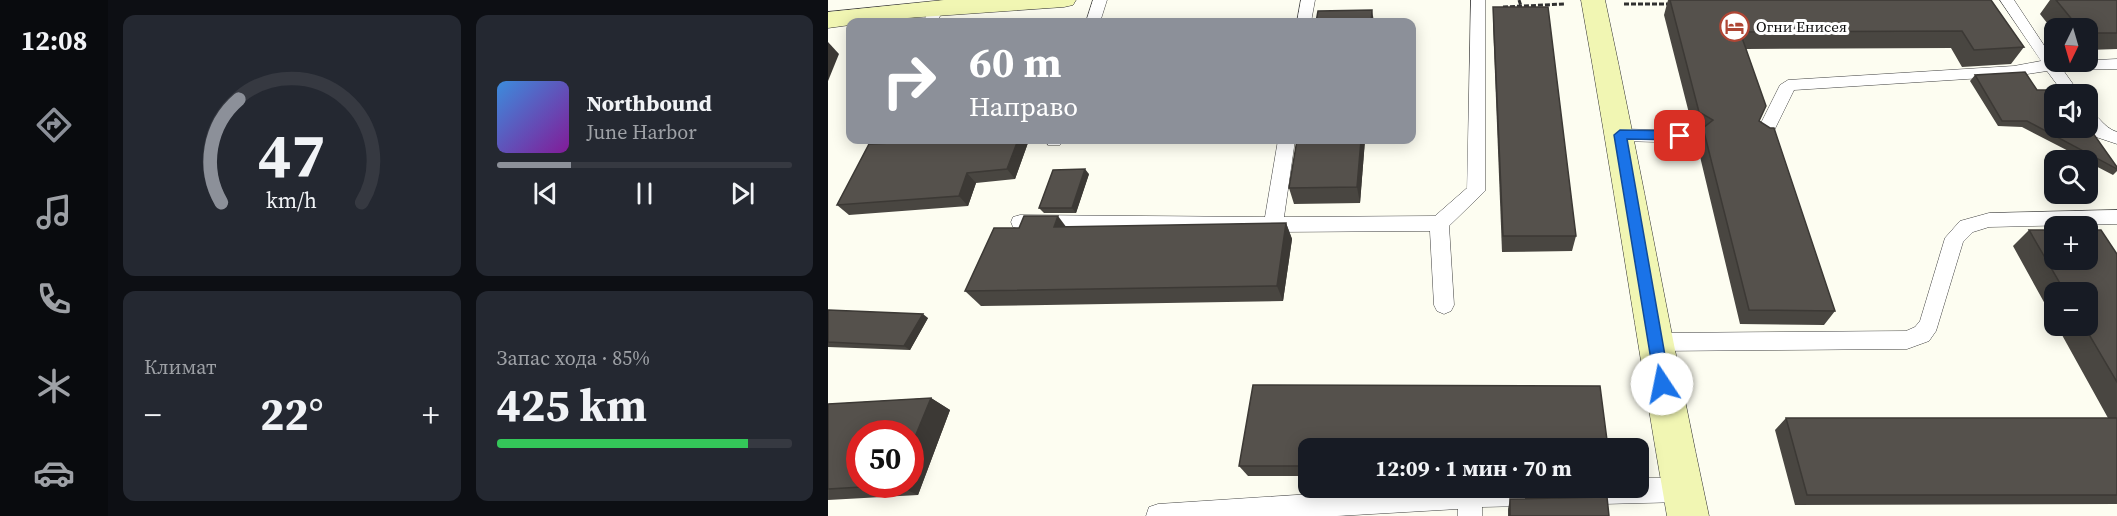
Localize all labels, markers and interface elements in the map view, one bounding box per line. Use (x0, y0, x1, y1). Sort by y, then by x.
hotel icon: Огни Енисея (1719, 10, 1751, 42)
place label: Огни Енисея (1756, 16, 1847, 37)
north arrow (2044, 18, 2098, 72)
map controls (2044, 18, 2098, 336)
text: 12:08 (21, 22, 87, 59)
text: 60 m (969, 33, 1062, 91)
icon: right (870, 42, 948, 120)
button: sound (2044, 84, 2098, 138)
text: Northbound (587, 88, 712, 118)
text: Направо (969, 88, 1078, 125)
icon: directions (33, 104, 75, 146)
pin (1654, 110, 1705, 161)
text: 47 (258, 112, 326, 198)
text: June Harbor (587, 118, 697, 146)
icon: arrive (1663, 119, 1696, 152)
button: search (2044, 150, 2098, 204)
icon: previous (529, 177, 562, 210)
icon: pause (628, 177, 661, 210)
icon: next (726, 177, 759, 210)
text: km/h (266, 186, 317, 215)
icon: music (33, 191, 75, 233)
button: + (2044, 216, 2098, 270)
icon: phone (33, 278, 75, 320)
button: − (2044, 282, 2098, 336)
text: Запас хода · 85% (497, 344, 650, 372)
position arrow (1630, 352, 1694, 416)
text: Климат (144, 353, 217, 381)
icon: climate (33, 365, 75, 407)
text: 425 km (497, 374, 647, 436)
text: 22° (260, 383, 324, 445)
text: − (144, 392, 162, 437)
text: + (422, 392, 439, 437)
speed limit sign: 50 (846, 420, 924, 498)
icon: car (33, 452, 75, 494)
text: 12:09 · 1 мин · 70 m (1375, 453, 1572, 483)

